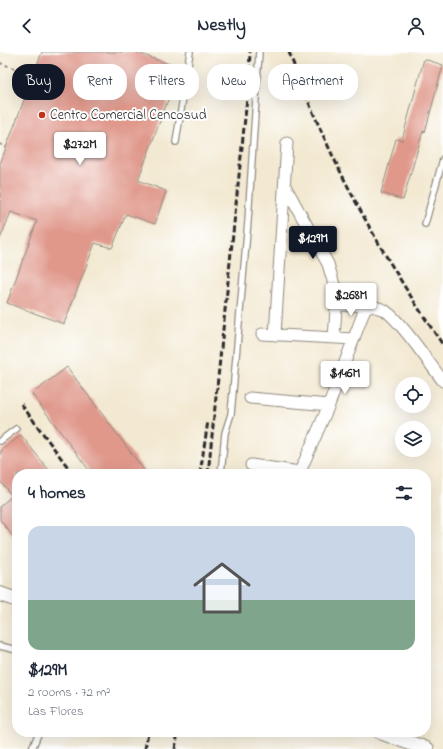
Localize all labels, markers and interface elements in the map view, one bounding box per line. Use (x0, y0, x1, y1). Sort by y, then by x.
text: Nestly (197, 13, 246, 39)
icon: back (16, 15, 38, 37)
icon: person (405, 15, 427, 37)
chip: Buy (12, 64, 65, 100)
chip: Rent (73, 64, 127, 100)
chip: Filters (135, 64, 199, 100)
chip: New (207, 64, 260, 100)
chip: Apartment (268, 64, 358, 100)
place label: Centro Comercial Cencosud (50, 105, 207, 126)
marker: Centro Comercial Cencosud (37, 110, 47, 120)
pin: $272M (52, 132, 108, 166)
text: $272M (63, 135, 97, 154)
pin: $129M (285, 226, 341, 260)
text: $129M (298, 229, 328, 248)
pin: $268M (323, 283, 379, 317)
text: $268M (335, 286, 367, 305)
pin: $146M (317, 361, 373, 395)
text: $146M (330, 364, 360, 383)
map controls (395, 377, 431, 457)
button: locate (395, 377, 431, 413)
button: layers (395, 421, 431, 457)
text: 4 homes (28, 481, 86, 506)
icon: filters (393, 482, 415, 504)
icon: home (186, 552, 258, 624)
text: $129M (28, 658, 68, 683)
text: 2 rooms · 72 m² (28, 683, 110, 702)
text: Las Flores (28, 702, 84, 721)

